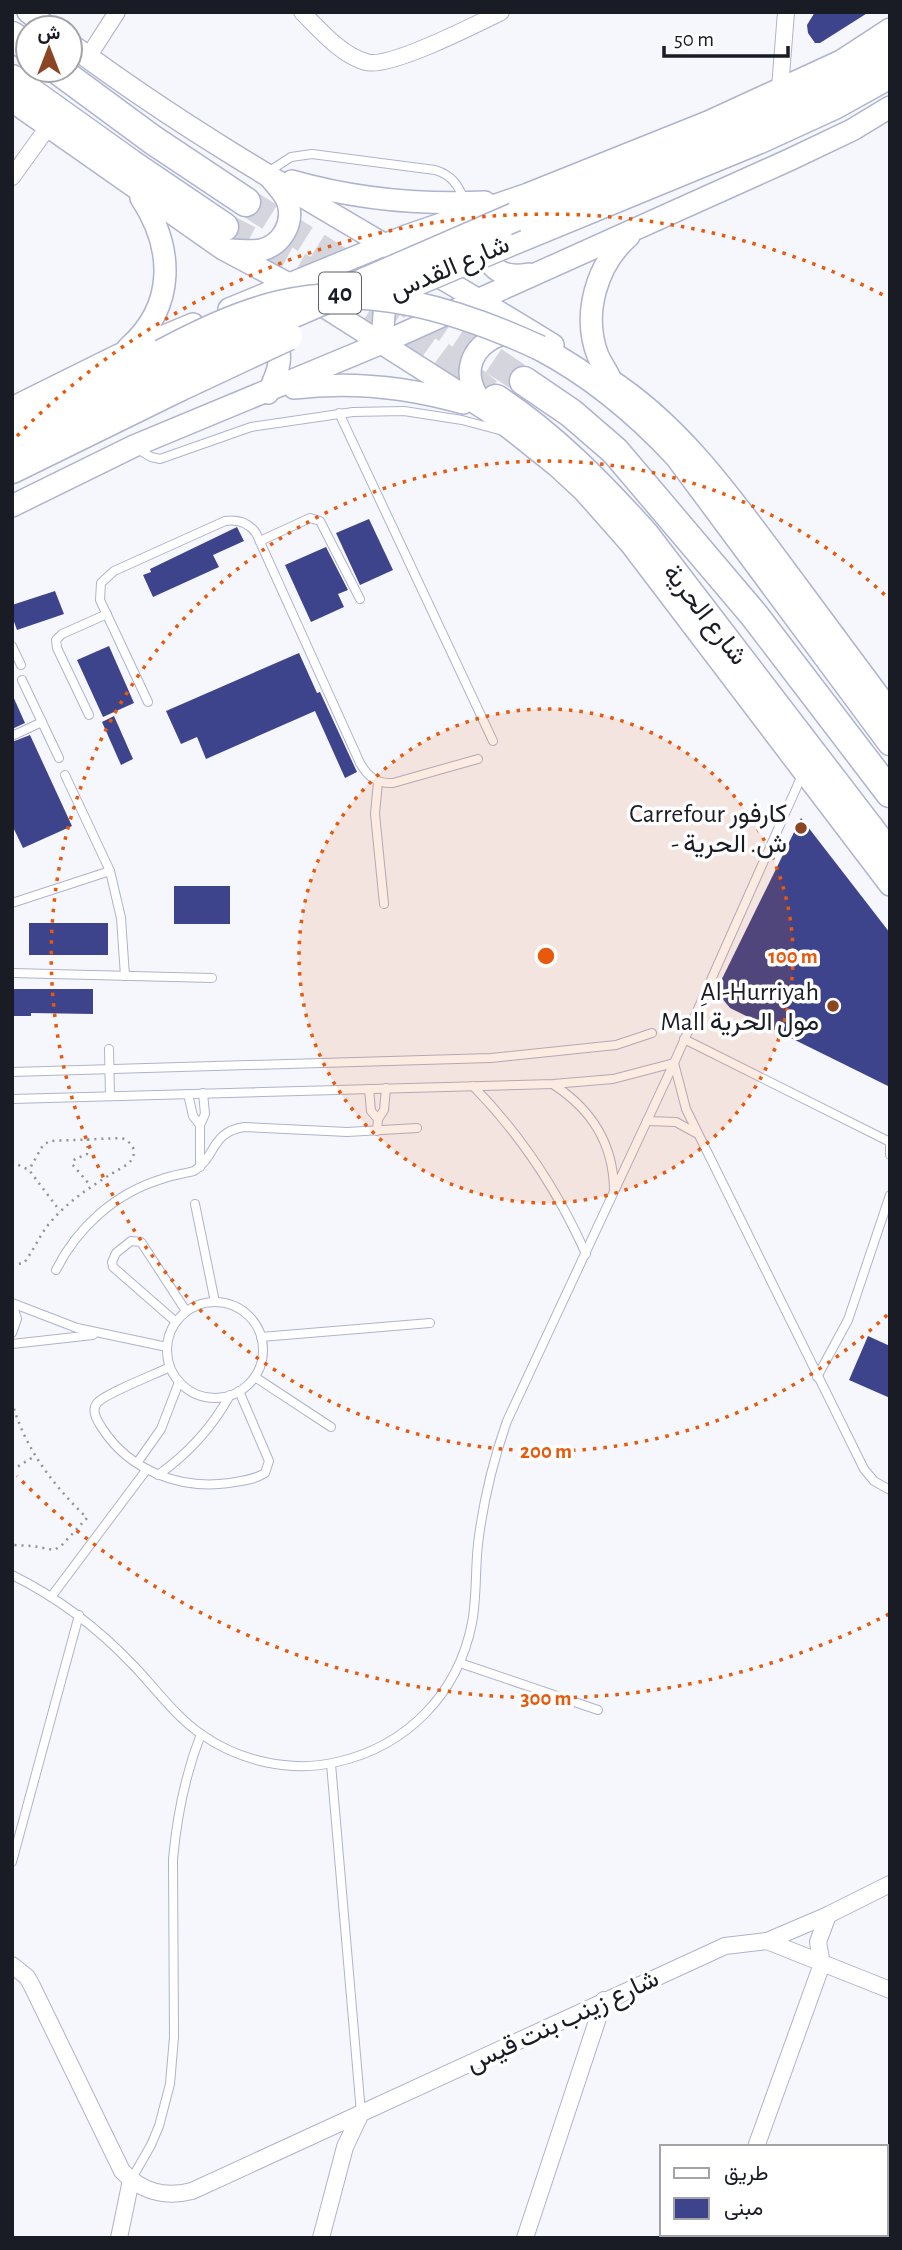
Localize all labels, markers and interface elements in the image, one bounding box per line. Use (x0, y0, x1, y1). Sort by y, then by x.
north arrow (14, 14, 84, 84)
scale bar (664, 14, 788, 58)
text: ش (38, 24, 61, 44)
text: 50 m (674, 29, 714, 50)
street label: شارع القدس (386, 231, 515, 308)
road number: 40 (319, 272, 361, 314)
street label: شارع الحرية (655, 560, 752, 672)
place label: Carrefour كارفور - ش. الحرية (629, 801, 787, 859)
marker: Carrefour كارفور - ش. الحرية (793, 820, 809, 836)
centre of rings (534, 944, 558, 968)
text: 100 m (768, 946, 818, 967)
place label: ِAl-Hurriyah Mall مول الحرية (660, 979, 819, 1037)
marker: ِAl-Hurriyah Mall مول الحرية (825, 998, 841, 1014)
text: 200 m (520, 1441, 572, 1462)
text: 300 m (520, 1688, 572, 1709)
street label: شارع زينب بنت قيس (462, 1965, 664, 2081)
legend (660, 2145, 888, 2236)
text: طريق (724, 2163, 769, 2186)
text: مبنى (724, 2198, 763, 2220)

